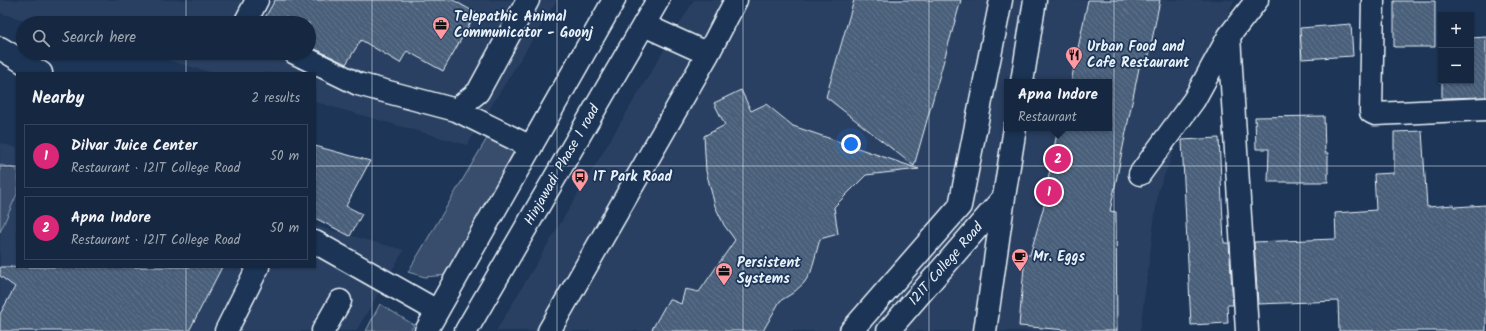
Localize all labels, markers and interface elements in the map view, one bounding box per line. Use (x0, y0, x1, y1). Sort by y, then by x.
place label: Telepathic Animal Communicator - Goonj (454, 6, 594, 44)
map controls (1438, 12, 1474, 84)
button: + (1438, 12, 1474, 48)
office icon: Telepathic Animal Communicator - Goonj (431, 15, 451, 40)
search box (16, 16, 316, 60)
text: Search here (62, 26, 136, 50)
icon: search (30, 27, 52, 49)
place label: Urban Food and Cafe Restaurant (1087, 36, 1190, 74)
restaurant icon: Urban Food and Cafe Restaurant (1064, 45, 1084, 70)
button: − (1438, 48, 1474, 84)
popup (1004, 79, 1112, 131)
text: Apna Indore (1018, 83, 1098, 107)
text: Nearby (32, 85, 84, 112)
text: 2 results (252, 88, 300, 109)
street label: Hinjawadi Phase 1 road (518, 100, 606, 230)
text: Restaurant (1018, 107, 1077, 128)
text: Dilvar Juice Center (71, 134, 197, 158)
your location (841, 134, 861, 154)
pin: 2 (1045, 144, 1071, 174)
text: 1 (44, 146, 48, 167)
text: 50 m (270, 146, 299, 167)
text: Restaurant · I2IT College Road (71, 158, 240, 179)
place label: IT Park Road (593, 166, 672, 188)
bus stop icon: IT Park Road (570, 167, 590, 192)
pin: 1 (1036, 177, 1062, 207)
text: Apna Indore (71, 206, 151, 230)
street label: I2IT College Road (903, 217, 989, 311)
text: 2 (42, 218, 50, 239)
text: 50 m (270, 218, 299, 239)
text: Restaurant · I2IT College Road (71, 230, 240, 251)
place label: Mr. Eggs (1033, 246, 1086, 268)
cafe icon: Mr. Eggs (1010, 247, 1030, 272)
place label: Persistent Systems (737, 252, 801, 290)
office icon: Persistent Systems (714, 261, 734, 286)

